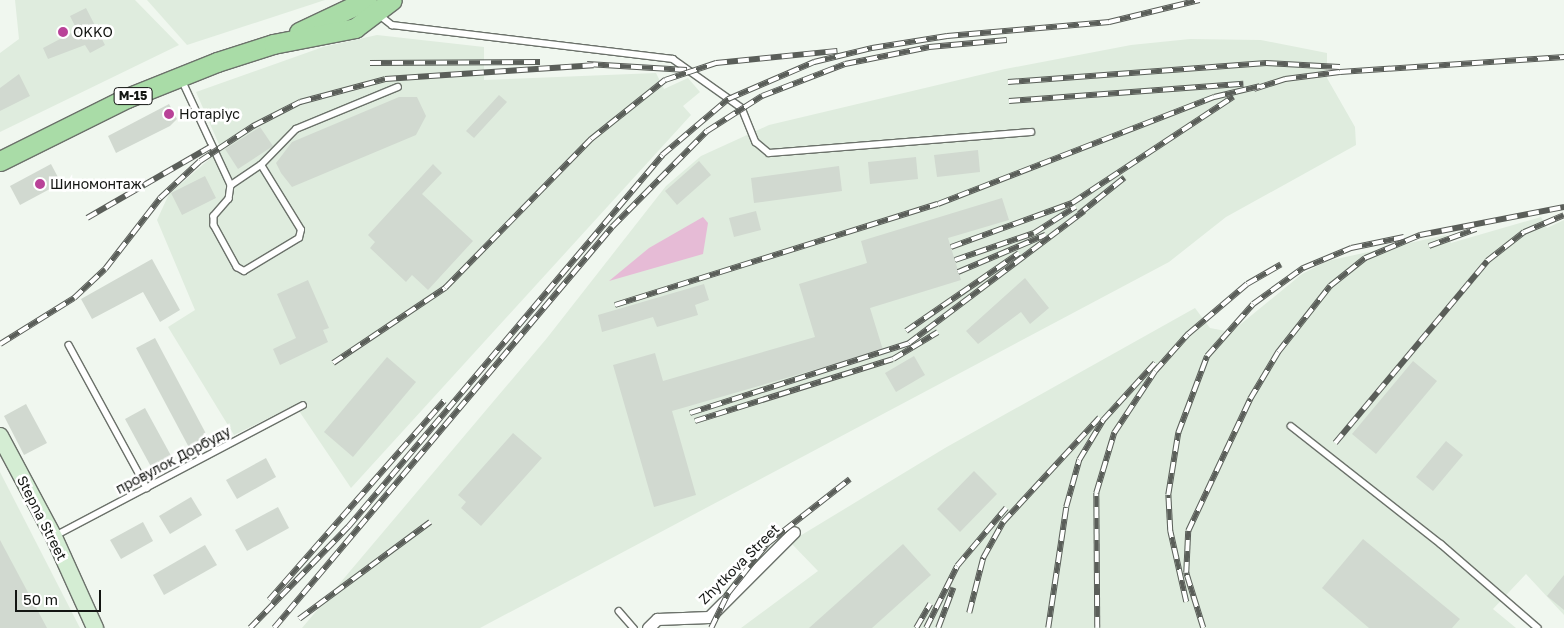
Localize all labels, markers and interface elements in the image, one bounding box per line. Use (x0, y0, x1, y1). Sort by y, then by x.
place label: OKKO (73, 24, 113, 40)
marker: OKKO (57, 26, 69, 38)
road number: М-15 (113, 86, 153, 105)
place label: Нотаріус (179, 106, 240, 122)
marker: Нотаріус (163, 108, 175, 120)
place label: Шиномонтаж (50, 176, 142, 192)
marker: Шиномонтаж (34, 178, 46, 190)
street label: провулок Дорбуду (113, 423, 233, 497)
street label: Stepna Street (14, 473, 70, 563)
street label: Zhytkova Street (695, 520, 783, 608)
scale bar (18, 580, 104, 612)
text: 50 m (23, 590, 58, 608)

